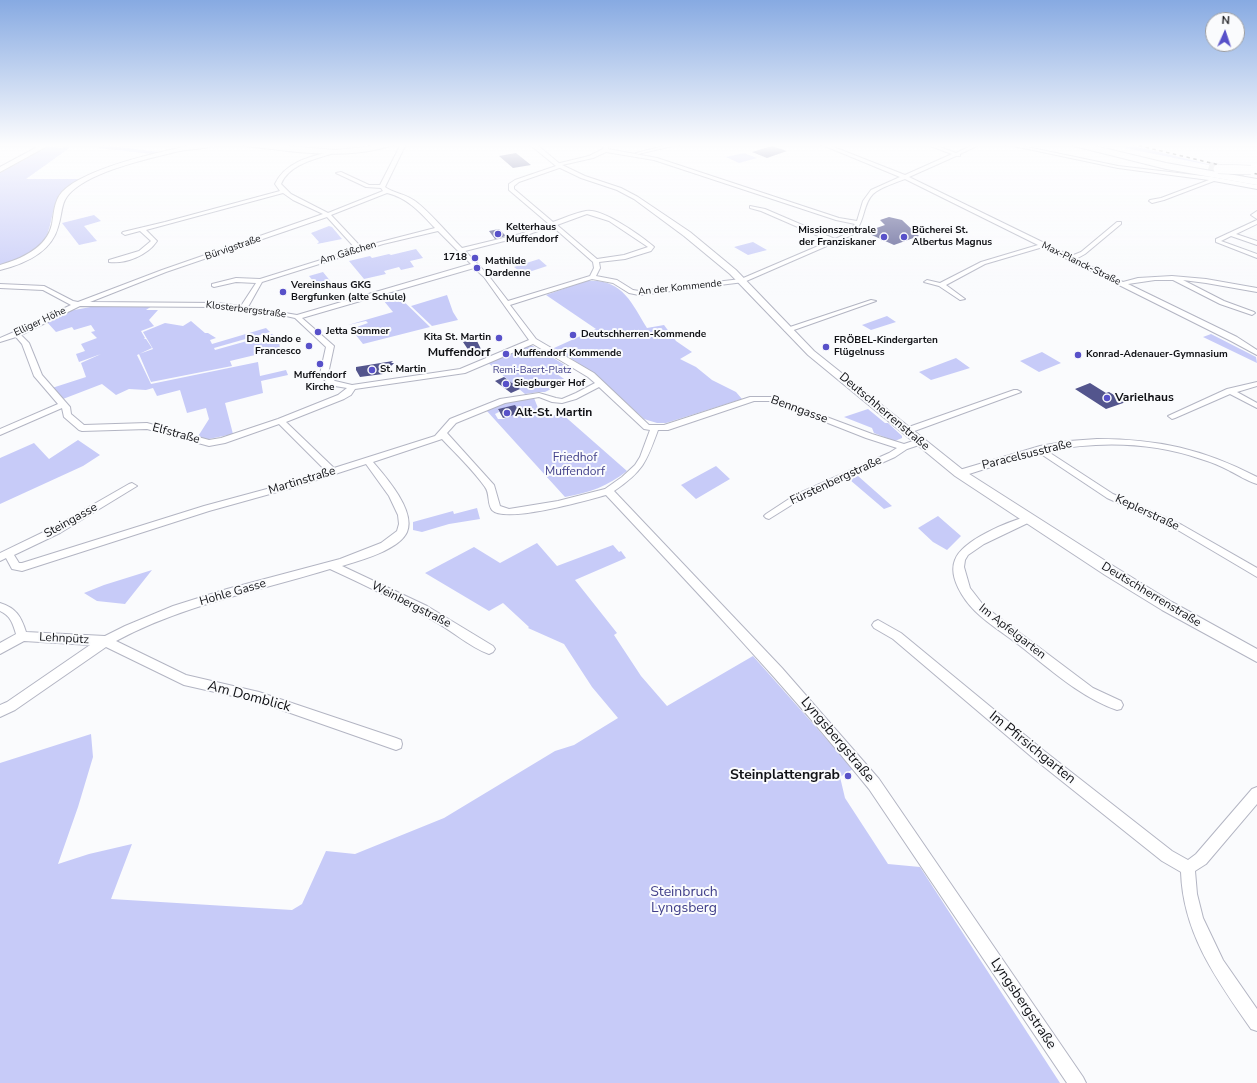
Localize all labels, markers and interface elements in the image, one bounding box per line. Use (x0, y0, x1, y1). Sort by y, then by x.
north arrow (1205, 12, 1245, 52)
text: N (1221, 13, 1230, 28)
place label: Kelterhaus Muffendorf (506, 222, 558, 246)
place label: Missionszentrale der Franziskaner (798, 225, 876, 248)
place label: Bücherei St. Albertus Magnus (912, 225, 992, 248)
marker: Kelterhaus Muffendorf (493, 229, 503, 239)
marker: Missionszentrale der Franziskaner (879, 232, 889, 242)
marker: Bücherei St. Albertus Magnus (899, 232, 909, 242)
street label: Bürvigstraße (204, 233, 262, 263)
street label: Am Gäßchen (318, 239, 378, 267)
street label: Max-Planck-Straße (1039, 240, 1123, 288)
place label: 1718 (443, 252, 467, 264)
marker: 1718 (470, 253, 480, 263)
place label: Mathilde Dardenne (485, 256, 530, 280)
marker: Mathilde Dardenne (472, 263, 482, 273)
street label: An der Kommende (638, 278, 722, 298)
place label: Vereinshaus GKG Bergfunken (alte Schule) (291, 280, 406, 304)
marker: Vereinshaus GKG Bergfunken (alte Schule) (278, 287, 288, 297)
street label: Klosterbergstraße (205, 299, 287, 321)
street label: Elliger Höhe (12, 305, 68, 339)
place label: Jetta Sommer (326, 326, 389, 338)
marker: Jetta Sommer (313, 327, 323, 337)
place label: Deutschherren-Kommende (581, 329, 706, 341)
marker: Deutschherren-Kommende (568, 330, 578, 340)
place label: Kita St. Martin (424, 332, 491, 344)
marker: Kita St. Martin (494, 333, 504, 343)
place label: Da Nando e Francesco (247, 334, 301, 358)
place label: FRÖBEL-Kindergarten Flügelnuss (834, 335, 938, 358)
marker: Da Nando e Francesco (304, 341, 314, 351)
marker: FRÖBEL-Kindergarten Flügelnuss (821, 342, 831, 352)
district label: Muffendorf (428, 346, 490, 360)
place label: Muffendorf Kommende (514, 348, 621, 360)
marker: Muffendorf Kommende (501, 349, 511, 359)
place label: Konrad-Adenauer-Gymnasium (1086, 349, 1228, 361)
marker: Konrad-Adenauer-Gymnasium (1073, 350, 1083, 360)
marker: Muffendorf Kirche (315, 359, 325, 369)
place label: St. Martin (380, 364, 426, 376)
marker: St. Martin (367, 365, 377, 375)
park label: Remi-Baert-Platz (493, 365, 571, 377)
place label: Muffendorf Kirche (294, 370, 346, 394)
street label: Deutschherrenstraße (836, 370, 932, 454)
place label: Siegburger Hof (514, 378, 585, 390)
marker: Siegburger Hof (501, 379, 511, 389)
place label: Varielhaus (1115, 391, 1174, 405)
street label: Benngasse (769, 393, 829, 427)
marker: Varielhaus (1102, 393, 1112, 403)
place label: Alt-St. Martin (515, 406, 592, 420)
marker: Alt-St. Martin (502, 408, 512, 418)
street label: Elfstraße (151, 421, 201, 447)
street label: Paracelsusstraße (981, 437, 1073, 473)
park label: Friedhof Muffendorf (545, 451, 605, 479)
street label: Fürstenbergstraße (788, 453, 884, 509)
street label: Martinstraße (267, 464, 337, 498)
street label: Keplerstraße (1113, 492, 1181, 534)
street label: Steingasse (42, 500, 100, 542)
street label: Deutschherrenstraße (1099, 560, 1203, 630)
street label: Hohle Gasse (198, 577, 268, 609)
street label: Weinbergstraße (369, 579, 453, 631)
street label: Im Apfelgarten (976, 601, 1048, 663)
street label: Lehnpütz (39, 631, 89, 647)
street label: Am Domblick (206, 678, 292, 716)
street label: Lyngsbergstraße (797, 694, 877, 786)
street label: Im Pfirsichgarten (985, 708, 1079, 788)
place label: Steinplattengrab (730, 768, 840, 784)
marker: Steinplattengrab (843, 771, 853, 781)
park label: Steinbruch Lyngsberg (650, 885, 718, 918)
street label: Lyngsbergstraße (986, 955, 1060, 1053)

